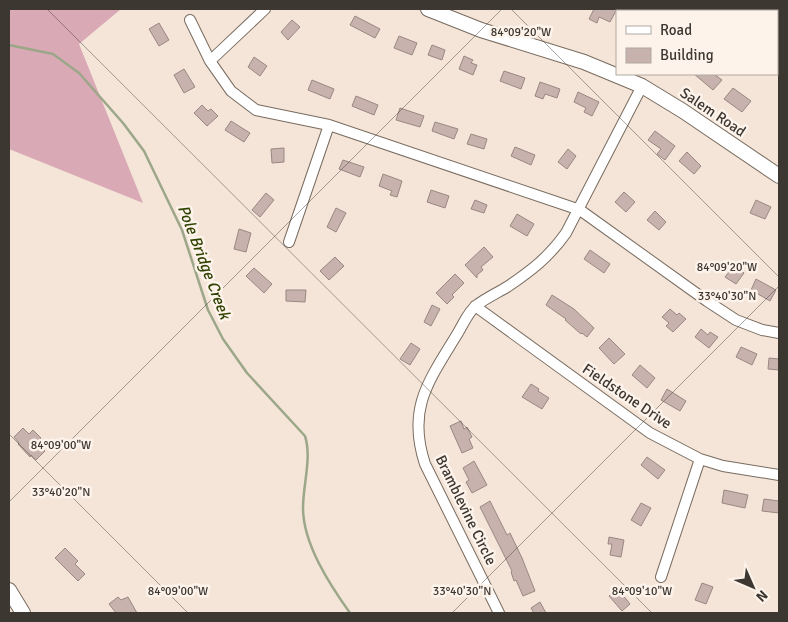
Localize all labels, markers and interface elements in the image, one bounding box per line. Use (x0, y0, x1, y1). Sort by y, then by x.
legend (616, 10, 778, 75)
text: Road (660, 21, 692, 39)
text: 84°09'20"W (491, 25, 551, 40)
text: Building (660, 46, 714, 64)
street label: Salem Road (677, 84, 749, 140)
water label: Pole Bridge Creek (173, 202, 236, 324)
text: 84°09'20"W (697, 260, 757, 275)
text: 33°40'30"N (698, 289, 756, 304)
street label: Fieldstone Drive (579, 360, 675, 432)
text: 84°09'00"W (31, 438, 91, 453)
street label: Bramblevine Circle (432, 452, 500, 568)
text: 33°40'20"N (32, 485, 90, 500)
north arrow (728, 562, 778, 612)
text: 84°09'00"W (148, 584, 208, 599)
text: 33°40'30"N (433, 584, 491, 599)
text: 84°09'10"W (612, 584, 672, 599)
text: N (752, 586, 771, 605)

